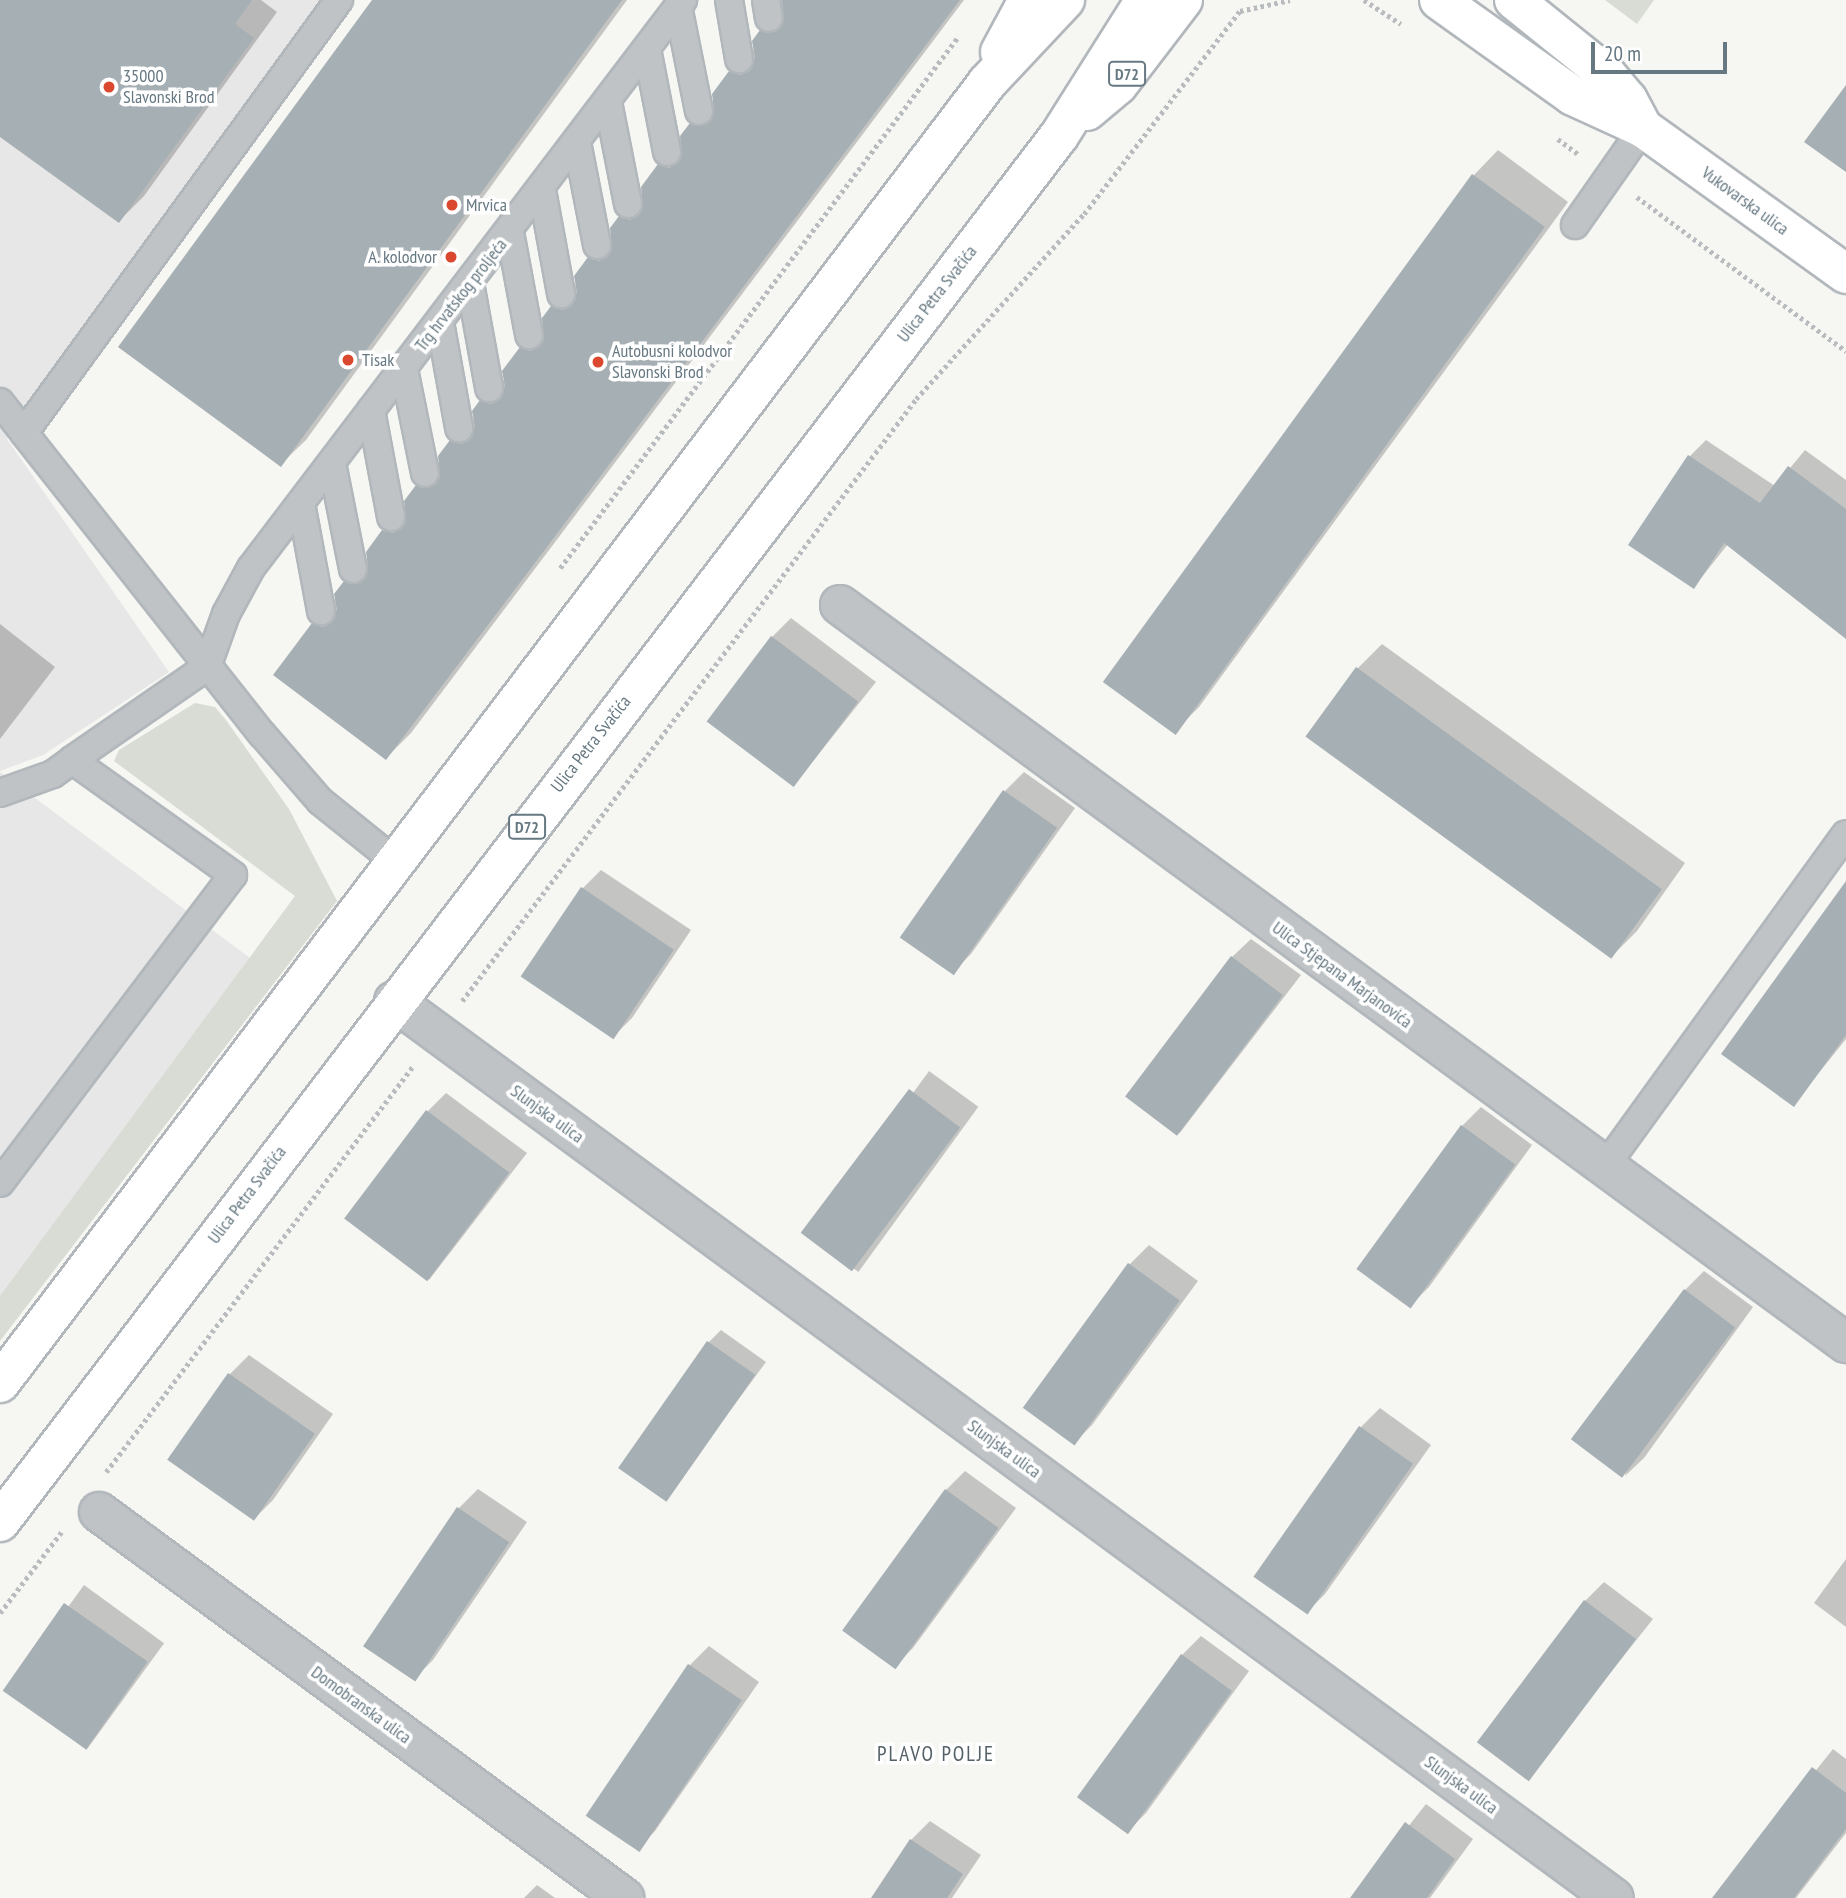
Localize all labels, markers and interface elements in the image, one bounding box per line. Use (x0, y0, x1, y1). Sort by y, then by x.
scale bar (1594, 28, 1730, 72)
text: 20 m (1604, 40, 1641, 67)
road number: D72 (1108, 61, 1146, 86)
place label: 35000 Slavonski Brod (123, 66, 215, 108)
marker: 35000 Slavonski Brod (101, 79, 117, 95)
street label: Vukovarska ulica (1697, 162, 1793, 240)
place label: Mrvica (466, 194, 507, 216)
marker: Mrvica (444, 197, 460, 213)
street label: Trg hrvatskog proljeća (410, 234, 512, 356)
street label: Ulica Petra Svačića (893, 241, 981, 347)
place label: A. kolodvor (367, 246, 437, 268)
marker: A. kolodvor (443, 249, 459, 265)
place label: Autobusni kolodvor Slavonski Brod (612, 341, 732, 384)
place label: Tisak (362, 349, 394, 371)
marker: Tisak (340, 352, 356, 368)
marker: Autobusni kolodvor Slavonski Brod (590, 354, 606, 370)
street label: Ulica Petra Svačića (547, 691, 635, 797)
road number: D72 (508, 814, 546, 840)
street label: Ulica Stjepana Marjanovića (1268, 917, 1416, 1033)
street label: Slunjska ulica (506, 1080, 588, 1148)
street label: Ulica Petra Svačića (203, 1142, 291, 1248)
street label: Slunjska ulica (963, 1415, 1045, 1483)
street label: Domobranska ulica (307, 1662, 415, 1748)
district label: PLAVO POLJE (878, 1741, 994, 1767)
street label: Slunjska ulica (1420, 1751, 1502, 1819)

